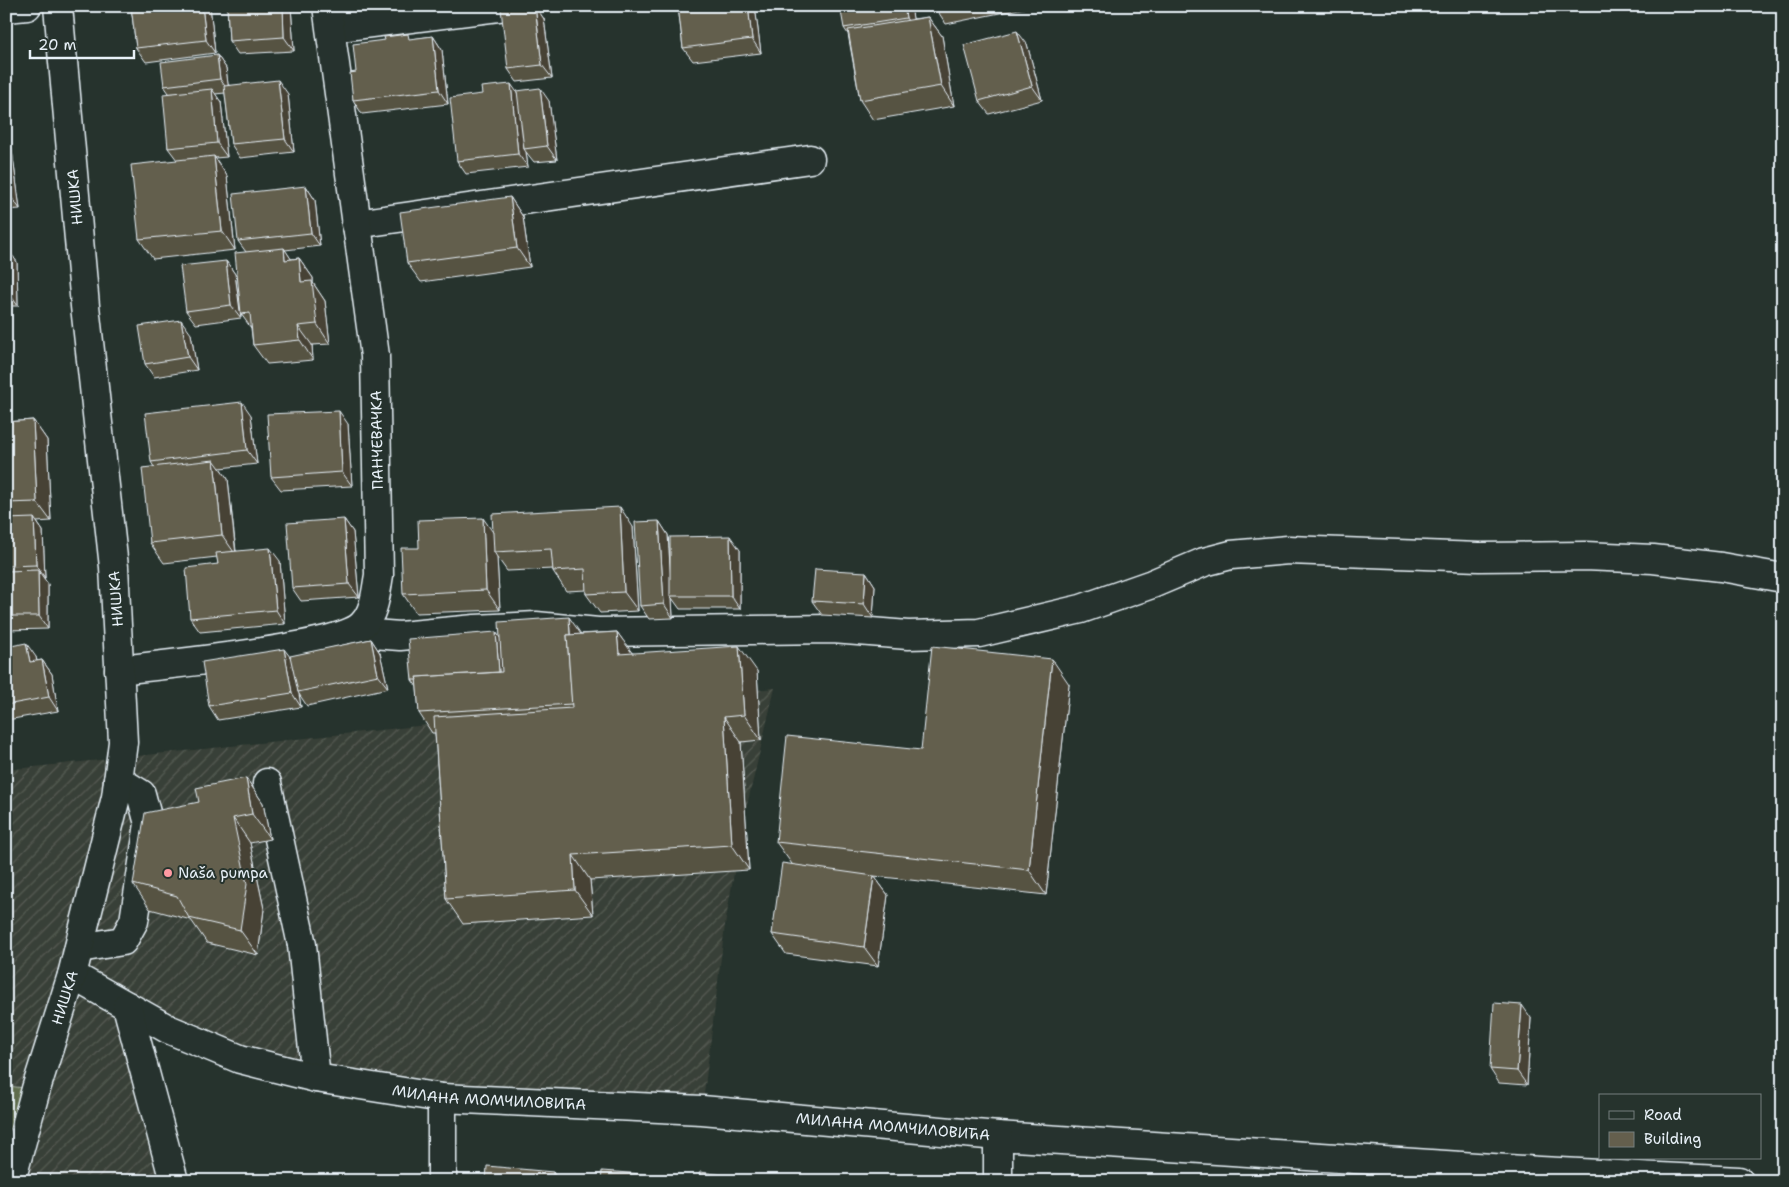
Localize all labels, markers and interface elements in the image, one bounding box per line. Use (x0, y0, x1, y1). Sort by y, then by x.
scale bar (30, 28, 134, 60)
text: 20 m (38, 35, 77, 55)
street label: НИШКА (63, 168, 87, 226)
street label: ПАНЧЕВАЧКА (366, 390, 388, 490)
street label: НИШКА (104, 570, 128, 628)
place label: Naša pumpa (178, 863, 269, 883)
marker: Naša pumpa (162, 867, 174, 879)
street label: НИШКА (47, 968, 83, 1027)
street label: МИЛАНА МОМЧИЛОВИЋА (391, 1080, 587, 1115)
legend (1599, 1094, 1762, 1160)
text: Road (1644, 1105, 1682, 1125)
street label: МИЛАНА МОМЧИЛОВИЋА (795, 1108, 991, 1145)
text: Building (1644, 1129, 1701, 1149)

